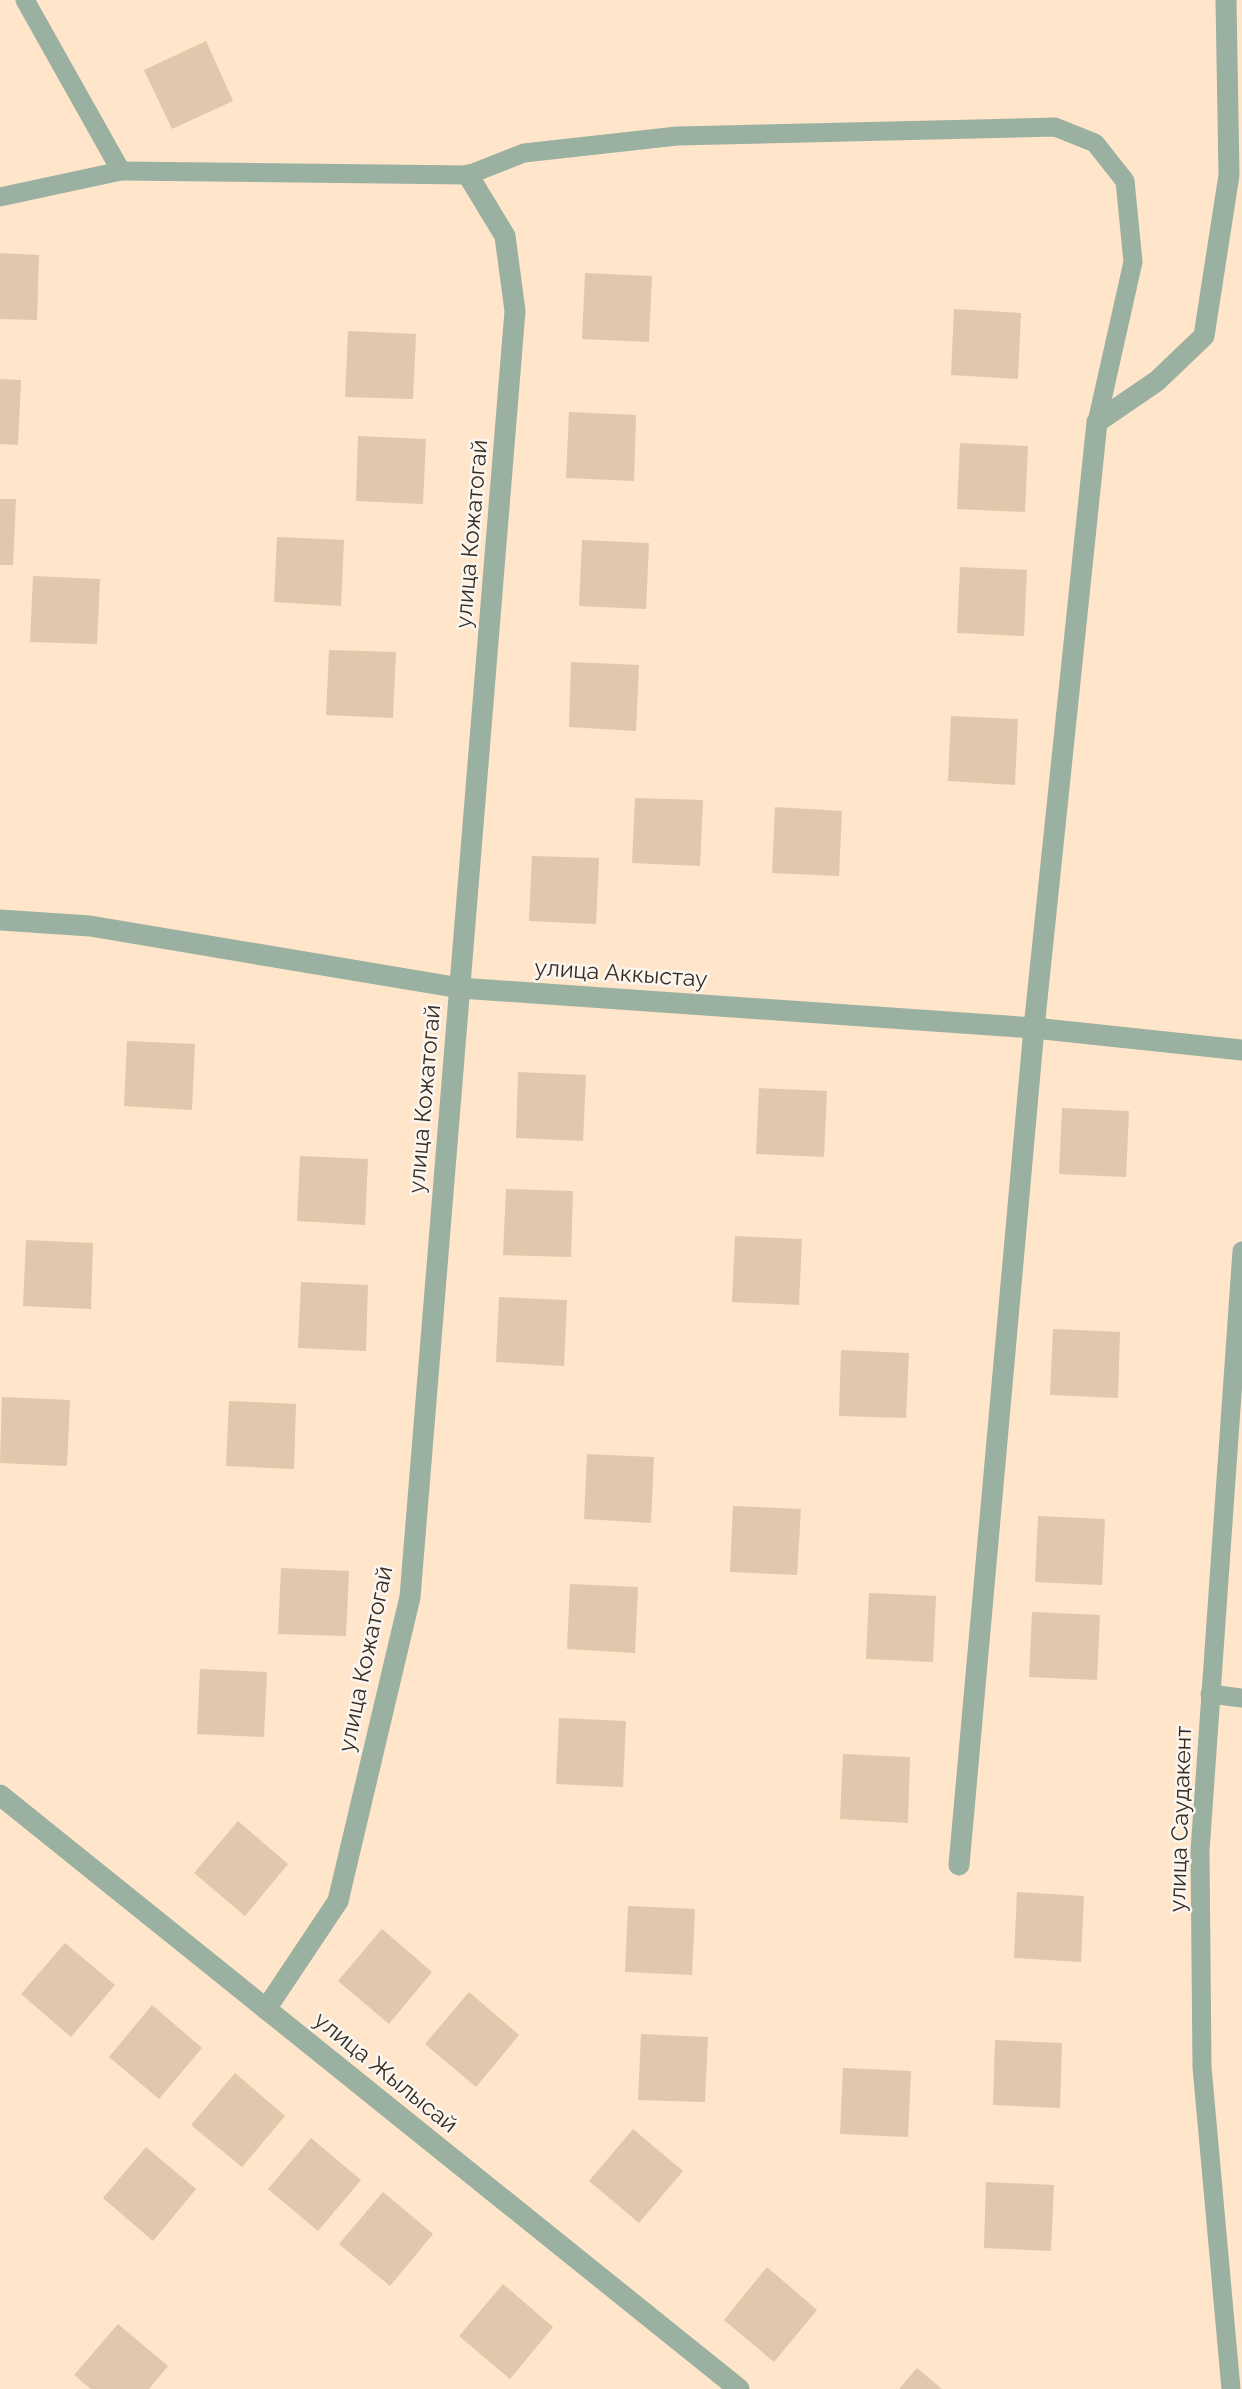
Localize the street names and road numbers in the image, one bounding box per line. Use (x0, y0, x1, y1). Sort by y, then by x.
street label: улица Кожатогай (449, 439, 492, 629)
street label: улица Аккыстау (534, 953, 708, 992)
street label: улица Кожатогай (402, 1004, 445, 1194)
street label: улица Кожатогай (332, 1564, 397, 1754)
street label: улица Саудакент (1163, 1725, 1196, 1913)
street label: улица Жылысай (309, 2006, 463, 2138)

